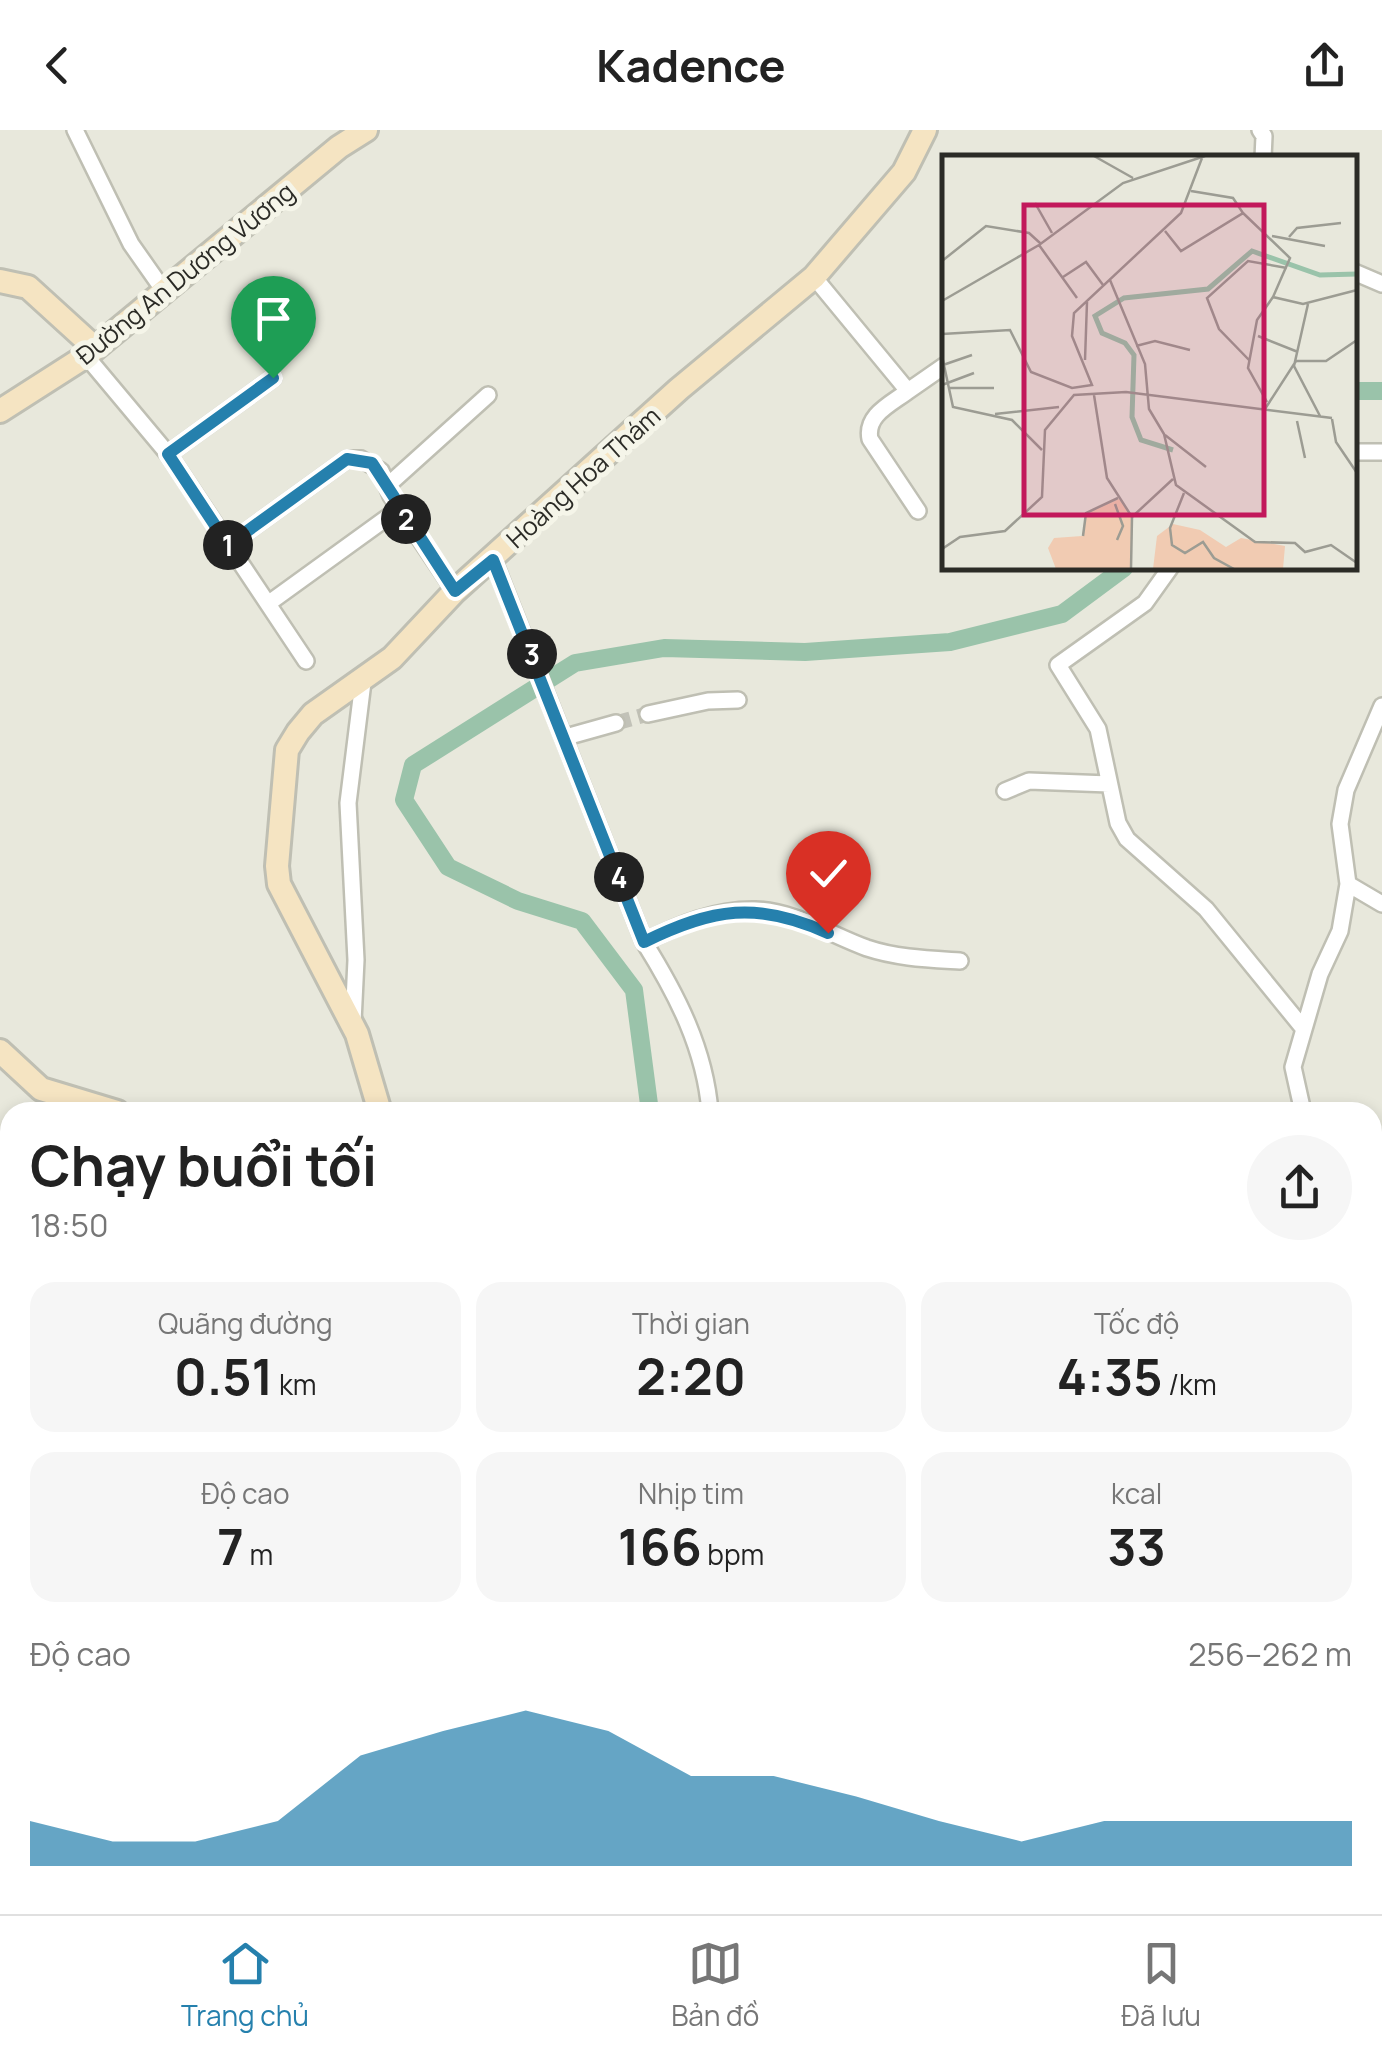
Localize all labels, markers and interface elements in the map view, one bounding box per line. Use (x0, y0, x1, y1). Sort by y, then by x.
text: Kadence (596, 34, 786, 96)
icon: back (30, 38, 85, 93)
icon: share (1297, 38, 1352, 93)
inset map (942, 155, 1357, 570)
street label: Đường An Dương Vương (68, 174, 302, 372)
pin (231, 276, 316, 379)
icon: arrive (246, 291, 301, 346)
street label: Hoàng Hoa Thám (498, 398, 668, 556)
pin: 2 (381, 494, 431, 544)
text: 2 (398, 500, 414, 538)
pin: 1 (203, 520, 253, 570)
text: 1 (222, 526, 234, 564)
pin: 3 (507, 629, 557, 679)
text: 3 (524, 635, 540, 673)
pin (786, 831, 871, 934)
icon: check (801, 846, 856, 901)
pin: 4 (594, 852, 644, 902)
text: 4 (610, 858, 628, 896)
text: Chạy buổi tối (30, 1127, 377, 1203)
button: share (1247, 1135, 1352, 1240)
text: 18:50 (30, 1203, 109, 1247)
text: Quãng đường (158, 1304, 333, 1342)
text: Thời gian (632, 1304, 750, 1342)
text: Tốc độ (1094, 1304, 1179, 1342)
text: 0.51 (174, 1342, 273, 1410)
text: 2:20 (636, 1342, 746, 1410)
text: 4:35 (1057, 1342, 1163, 1410)
text: km (273, 1365, 317, 1403)
text: /km (1163, 1365, 1217, 1403)
text: Độ cao (201, 1474, 289, 1512)
text: Nhịp tim (638, 1474, 744, 1512)
text: kcal (1111, 1474, 1162, 1512)
text: 7 (217, 1512, 244, 1580)
text: 166 (618, 1512, 702, 1580)
text: 33 (1108, 1512, 1166, 1580)
text: m (244, 1535, 273, 1573)
text: bpm (702, 1535, 764, 1573)
text: Độ cao (30, 1632, 131, 1676)
text: 256–262 m (1188, 1632, 1352, 1676)
tab: Trang chủ (181, 1936, 309, 2034)
tab: Bản đồ (671, 1936, 759, 2034)
tab: Đã lưu (1121, 1936, 1201, 2034)

